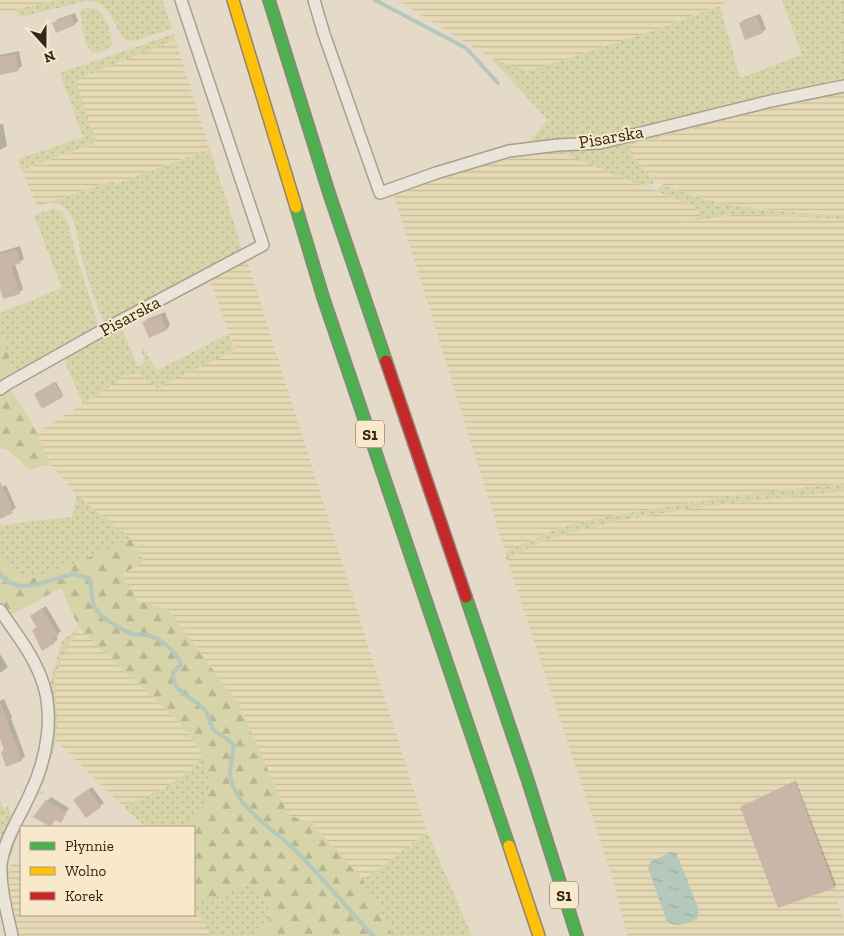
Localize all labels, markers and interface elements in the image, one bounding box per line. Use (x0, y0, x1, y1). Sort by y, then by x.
north arrow (20, 20, 70, 70)
text: N (41, 47, 57, 67)
street label: Pisarska (577, 120, 645, 154)
street label: Pisarska (96, 291, 164, 341)
road number: S1 (356, 420, 384, 448)
legend (20, 826, 195, 916)
text: Płynnie (65, 837, 114, 855)
text: Wolno (65, 862, 107, 880)
road number: S1 (550, 882, 578, 908)
text: Korek (65, 887, 103, 905)

